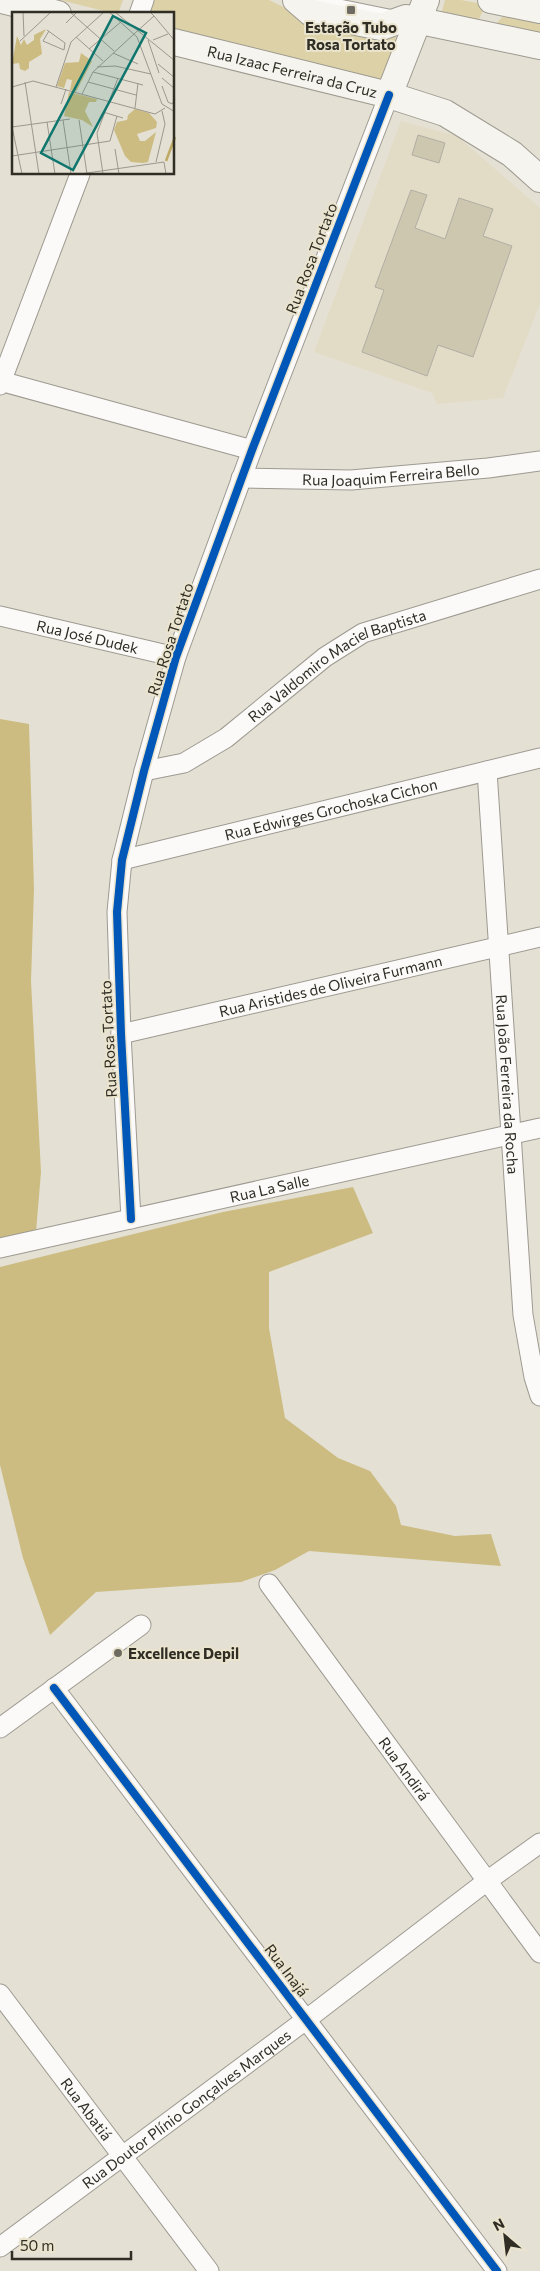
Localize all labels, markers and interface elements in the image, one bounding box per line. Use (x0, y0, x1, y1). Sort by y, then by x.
marker: Estação Tubo Rosa Tortato (345, 4, 357, 16)
inset map (12, 12, 175, 175)
place label: Estação Tubo Rosa Tortato (305, 18, 397, 53)
street label: Rua Izaac Ferreira da Cruz (206, 42, 379, 101)
street label: Rua Rosa Tortato (282, 200, 340, 316)
street label: Rua Joaquim Ferreira Bello (302, 460, 480, 489)
street label: Rua Rosa Tortato (143, 580, 197, 698)
street label: Rua Valdomiro Maciel Baptista (244, 605, 428, 726)
street label: Rua José Dudek (35, 616, 140, 657)
street label: Rua Edwirges Grochoska Cichon (223, 774, 439, 844)
street label: Rua Aristides de Oliveira Furmann (217, 951, 444, 1020)
street label: Rua Rosa Tortato (96, 980, 120, 1098)
street label: Rua João Ferreira da Rocha (493, 994, 523, 1175)
street label: Rua La Salle (228, 1171, 311, 1206)
place label: Excellence Depil (128, 1644, 239, 1662)
marker: Excellence Depil (112, 1647, 124, 1659)
street label: Rua Andirá (375, 1733, 434, 1804)
street label: Rua Inajá (261, 1940, 313, 2000)
street label: Rua Doutor Plínio Gonçalves Marques (78, 2025, 294, 2192)
street label: Rua Abatiá (57, 2074, 116, 2144)
north arrow (480, 2211, 530, 2261)
text: N (490, 2214, 507, 2234)
scale bar (12, 2228, 131, 2260)
text: 50 m (20, 2236, 54, 2254)

